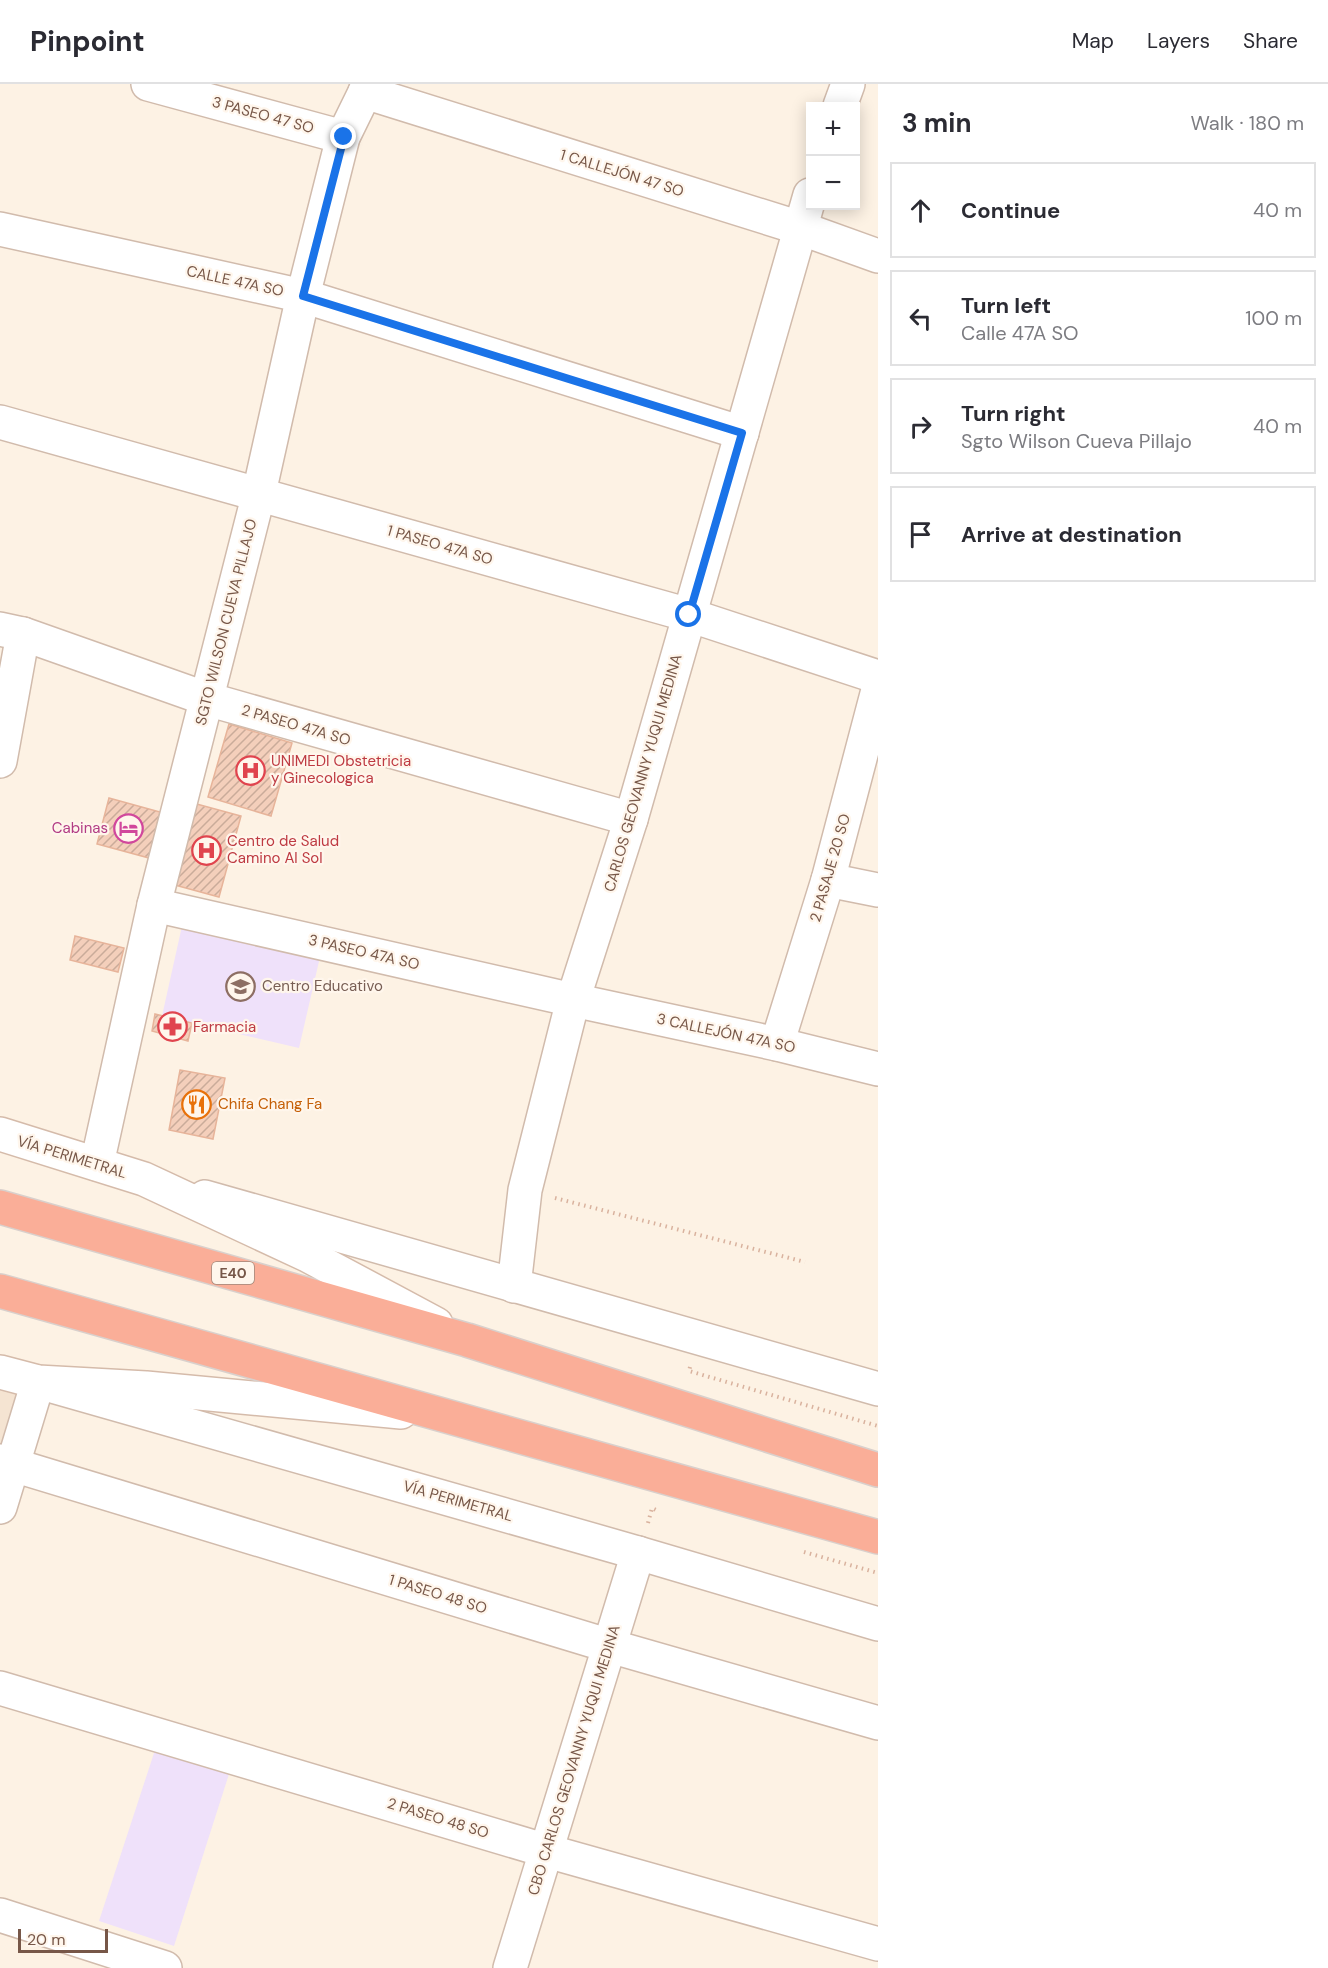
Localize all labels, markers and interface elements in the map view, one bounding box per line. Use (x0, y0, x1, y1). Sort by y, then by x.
text: Pinpoint (30, 23, 145, 60)
text: Map (1072, 27, 1114, 55)
text: Layers (1147, 27, 1210, 55)
text: Share (1243, 27, 1298, 55)
street label: 3 PASEO 47 SO (210, 92, 316, 138)
map controls (806, 102, 860, 210)
button: + (806, 102, 860, 156)
text: 3 min (902, 106, 971, 140)
text: Walk · 180 m (1190, 110, 1304, 136)
route end (330, 123, 356, 149)
street label: 1 CALLEJÓN 47 SO (558, 145, 686, 201)
button: − (806, 156, 860, 210)
icon: ahead (904, 194, 937, 227)
text: Continue (961, 196, 1060, 225)
text: 40 m (1253, 197, 1302, 223)
street label: CALLE 47A SO (185, 261, 285, 301)
text: Turn left (961, 291, 1051, 320)
icon: left (904, 302, 937, 335)
text: 100 m (1245, 305, 1302, 331)
text: Calle 47A SO (961, 320, 1079, 346)
text: Turn right (961, 399, 1066, 428)
icon: right (904, 410, 937, 443)
text: 40 m (1253, 413, 1302, 439)
text: Sgto Wilson Cueva Pillajo (961, 428, 1192, 454)
street label: SGTO WILSON CUEVA PILLAJO (191, 517, 261, 727)
icon: arrive (904, 518, 937, 551)
street label: 1 PASEO 47A SO (385, 520, 495, 570)
text: Arrive at destination (961, 520, 1182, 549)
route start (675, 601, 701, 627)
street label: CARLOS GEOVANNY YUQUI MEDINA (599, 652, 687, 894)
street label: 2 PASEO 47A SO (239, 700, 353, 750)
place label: UNIMEDI Obstetricia y Ginecologica (271, 751, 411, 788)
hospital icon: UNIMEDI Obstetricia y Ginecologica (234, 754, 266, 786)
hotel icon: Cabinas (113, 812, 145, 844)
street label: 2 PASAJE 20 SO (805, 812, 855, 924)
place label: Cabinas (52, 818, 108, 838)
place label: Centro de Salud Camino Al Sol (227, 831, 339, 868)
hospital icon: Centro de Salud Camino Al Sol (190, 834, 222, 866)
street label: 3 PASEO 47A SO (307, 930, 421, 974)
school or university icon: Centro Educativo (225, 970, 257, 1002)
place label: Centro Educativo (262, 976, 383, 996)
street label: 3 CALLEJÓN 47A SO (655, 1009, 797, 1057)
pharmacy icon: Farmacia (156, 1011, 188, 1043)
place label: Farmacia (193, 1017, 256, 1037)
restaurant icon: Chifa Chang Fa (181, 1088, 213, 1120)
place label: Chifa Chang Fa (218, 1094, 322, 1114)
street label: VÍA PERIMETRAL (15, 1131, 129, 1183)
road number: E40 (212, 1262, 254, 1284)
street label: VÍA PERIMETRAL (401, 1476, 515, 1526)
street label: 1 PASEO 48 SO (387, 1570, 489, 1618)
street label: CBO CARLOS GEOVANNY YUQUI MEDINA (523, 1622, 625, 1898)
street label: 2 PASEO 48 SO (385, 1793, 491, 1843)
scale bar (18, 1926, 108, 1954)
text: 20 m (27, 1929, 66, 1950)

